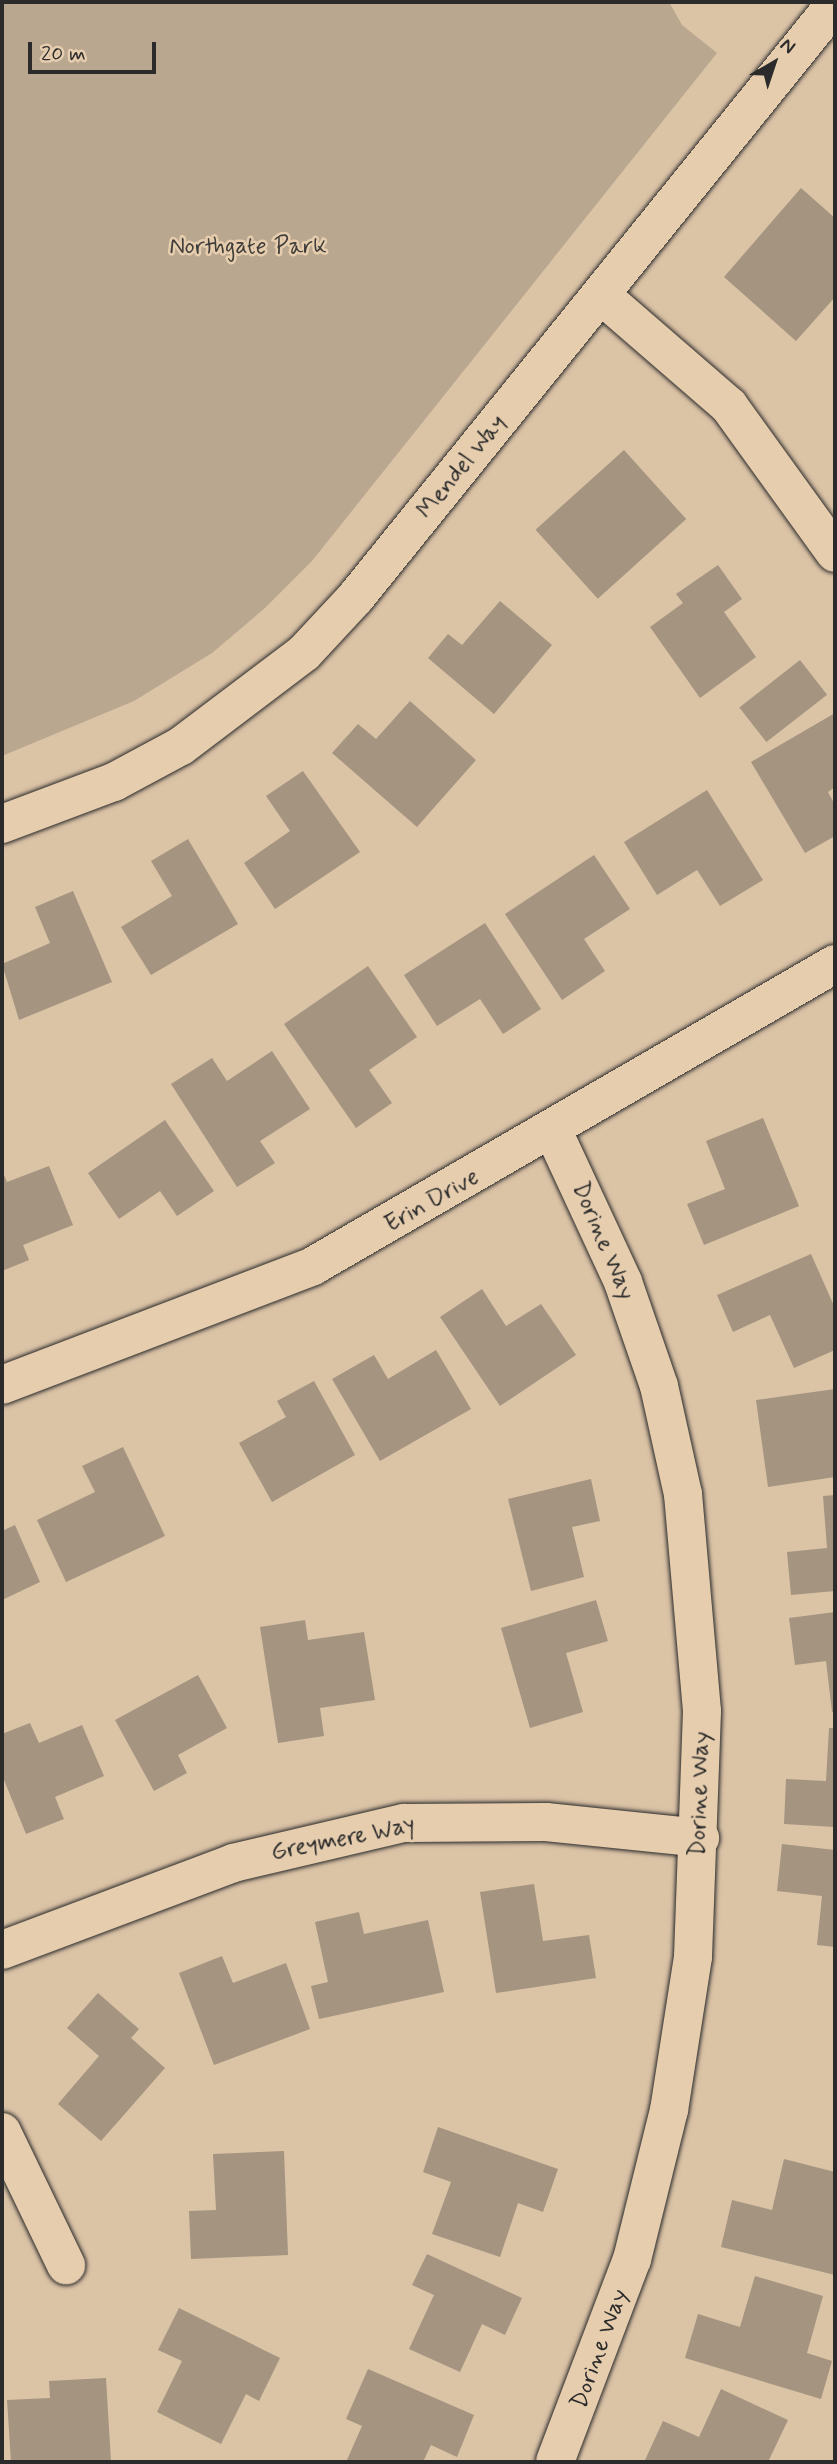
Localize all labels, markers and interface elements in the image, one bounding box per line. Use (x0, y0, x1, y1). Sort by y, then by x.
scale bar (32, 28, 159, 72)
north arrow (739, 28, 809, 98)
text: N (775, 33, 800, 60)
text: 20 m (41, 40, 86, 68)
park label: Northgate Park (172, 233, 324, 261)
street label: Mendel Way (410, 408, 514, 526)
street label: Erin Drive (381, 1163, 483, 1239)
street label: Dorine Way (565, 1178, 641, 1304)
street label: Dorine Way (683, 1731, 717, 1857)
street label: Greymere Way (267, 1811, 419, 1867)
street label: Dorine Way (565, 2285, 635, 2413)

